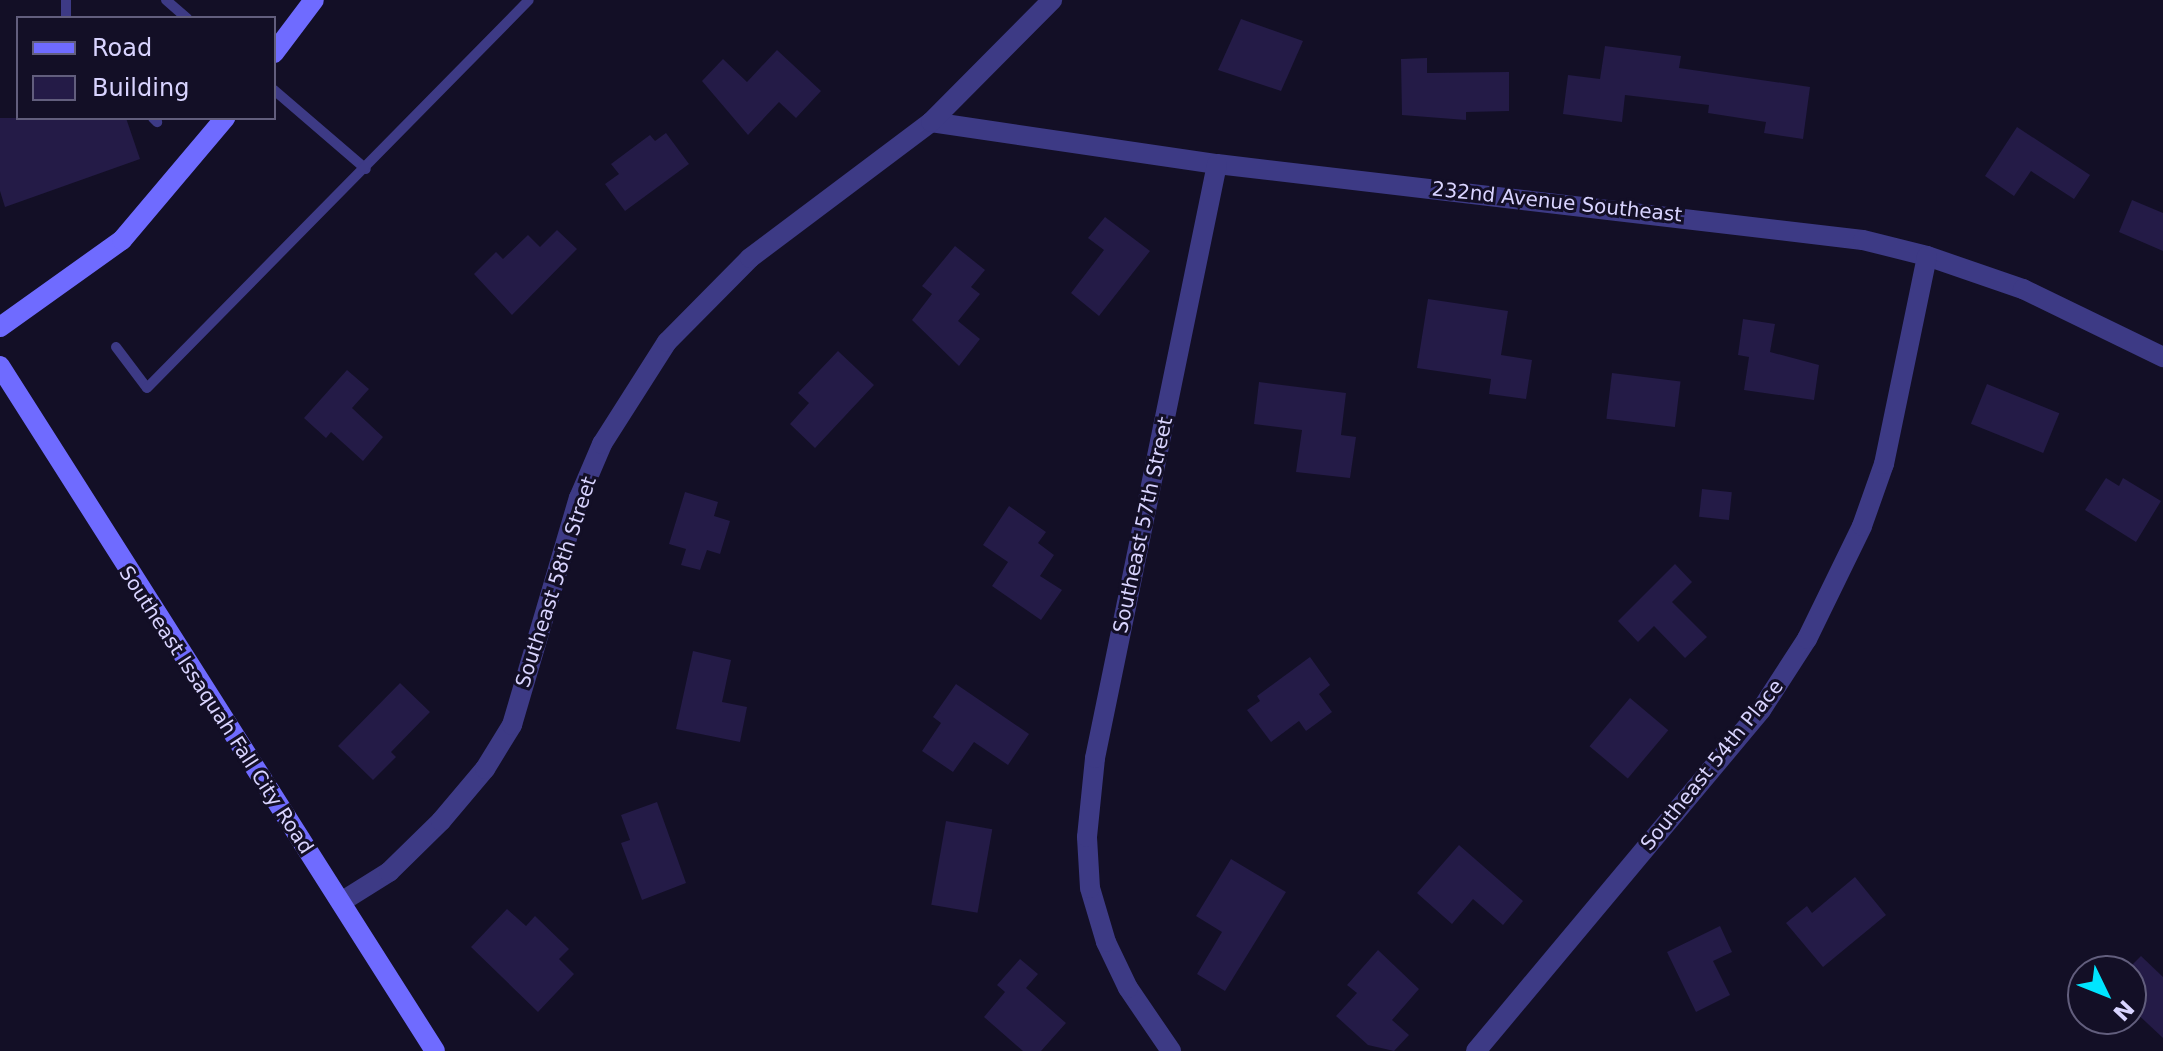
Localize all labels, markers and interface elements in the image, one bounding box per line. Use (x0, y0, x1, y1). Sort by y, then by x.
legend (16, 16, 276, 120)
text: Road (92, 34, 152, 62)
text: Building (92, 74, 189, 102)
street label: 232nd Avenue Southeast (1431, 177, 1683, 227)
street label: Southeast 57th Street (1108, 415, 1178, 635)
street label: Southeast 58th Street (511, 473, 601, 691)
street label: Southeast Issaquah Fall City Road (114, 562, 318, 858)
street label: Southeast 54th Place (1636, 675, 1788, 855)
north arrow (2067, 955, 2147, 1035)
text: N (2108, 995, 2139, 1026)

